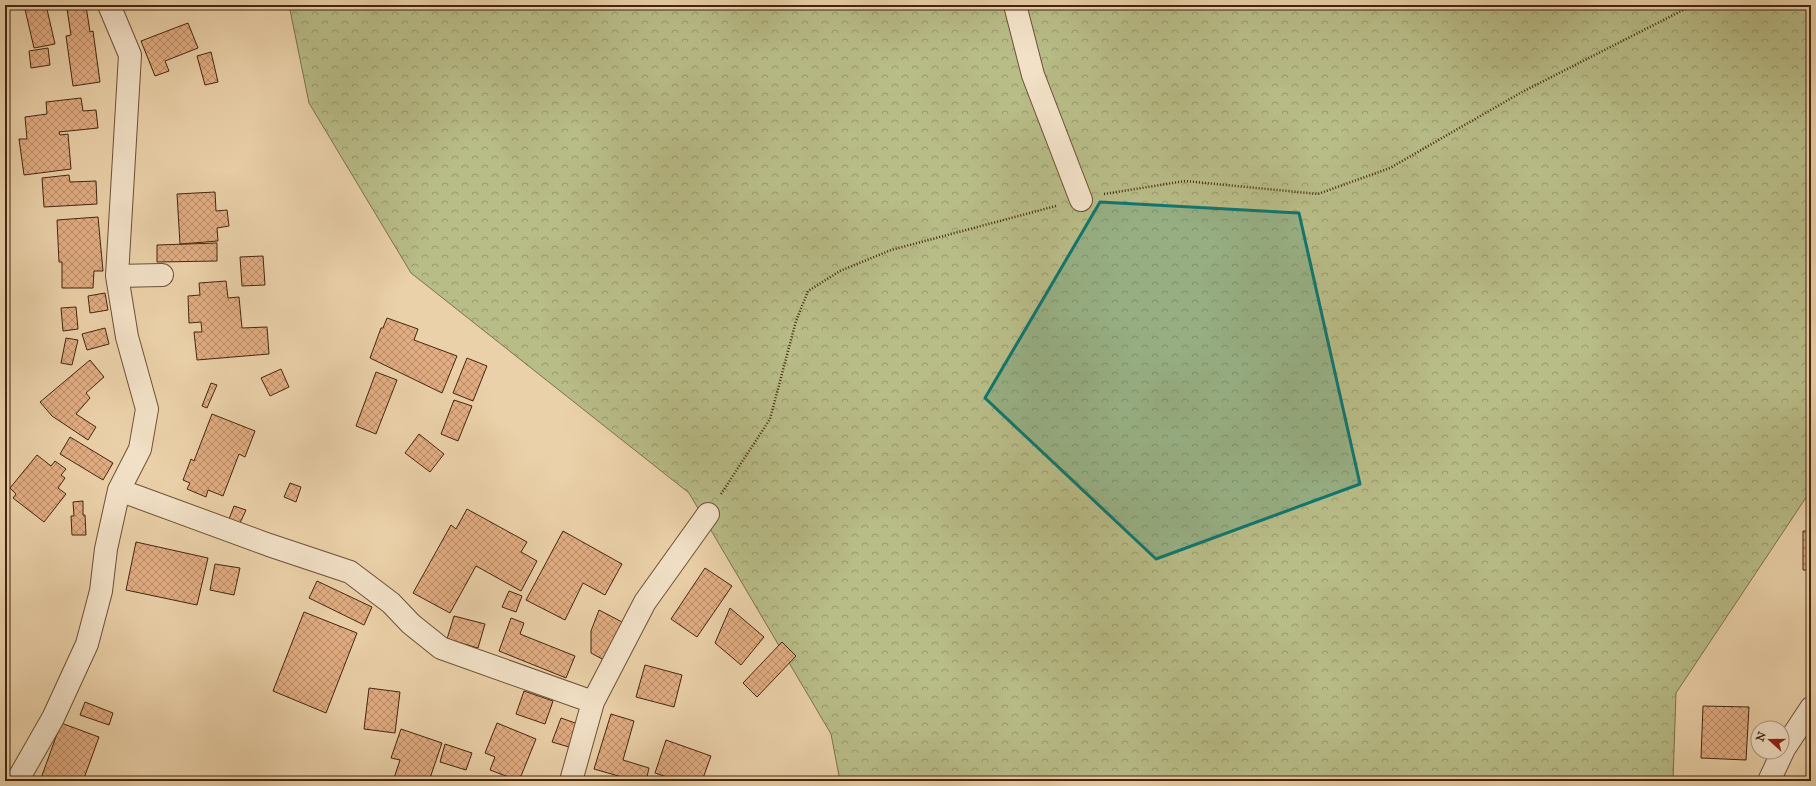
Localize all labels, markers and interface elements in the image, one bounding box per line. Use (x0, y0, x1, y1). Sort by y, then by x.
north arrow (1750, 720, 1790, 760)
text: N (1753, 729, 1769, 743)

